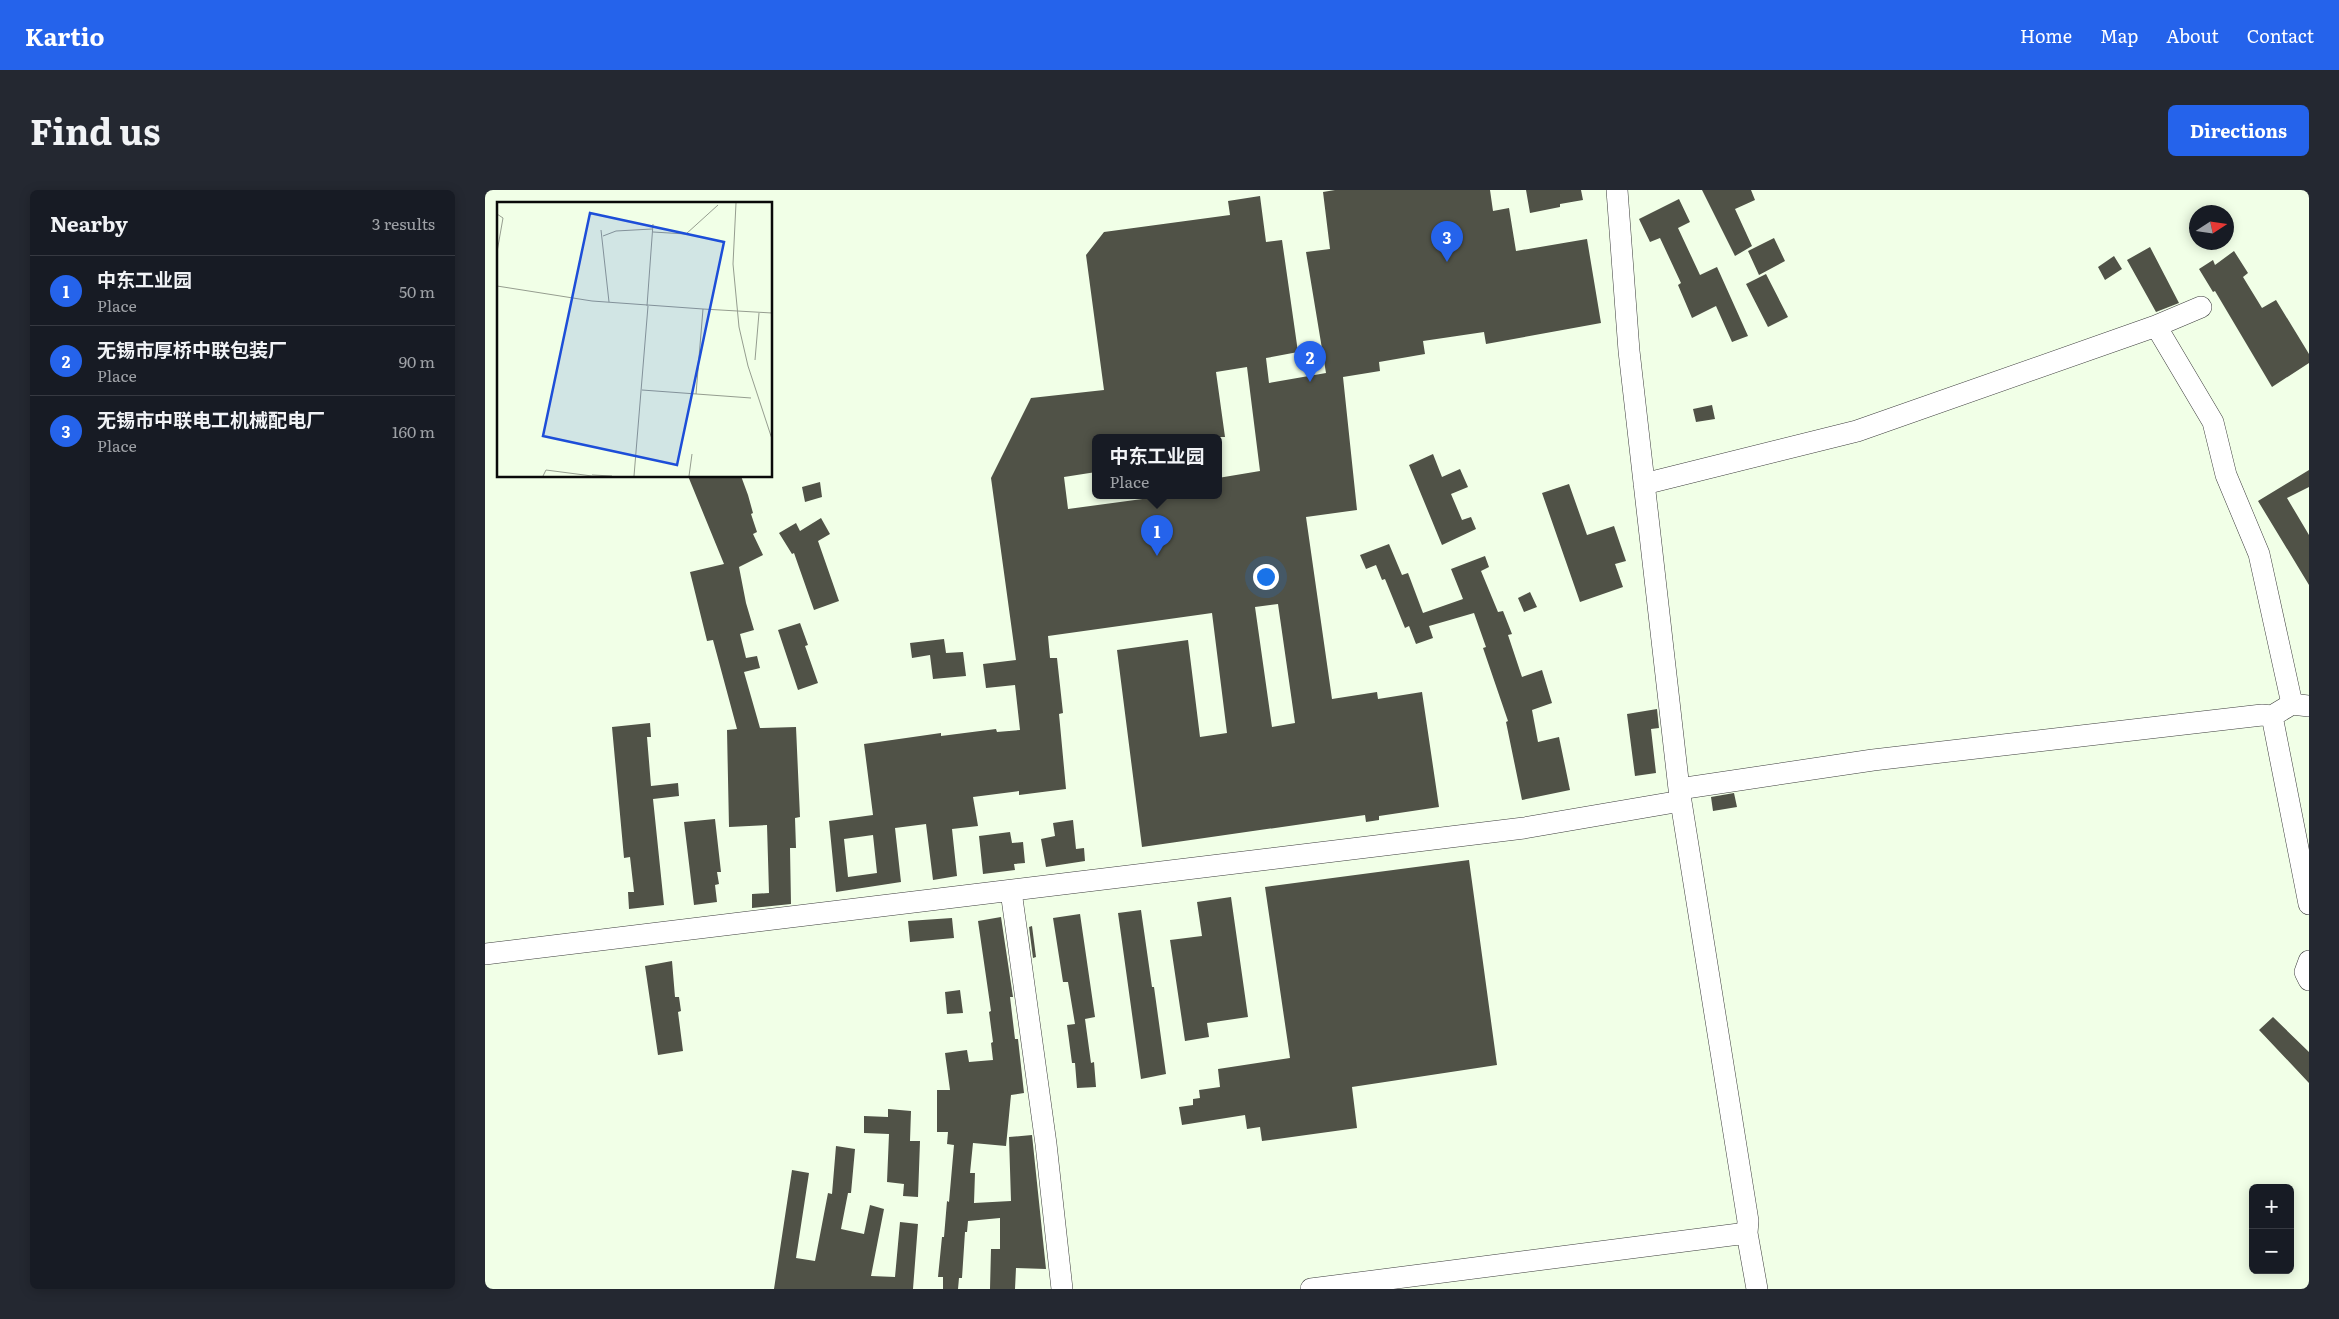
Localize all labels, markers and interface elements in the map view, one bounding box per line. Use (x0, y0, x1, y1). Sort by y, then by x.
text: Kartio (25, 18, 104, 53)
text: Home (2020, 22, 2072, 49)
text: Map (2100, 22, 2138, 49)
text: About (2166, 22, 2219, 49)
text: Contact (2247, 22, 2314, 49)
text: Find us (30, 104, 160, 156)
button: Directions (2168, 105, 2309, 156)
inset map (497, 202, 773, 478)
north arrow (2189, 205, 2234, 250)
text: Nearby (50, 207, 128, 238)
text: 3 results (372, 211, 435, 235)
pin: 3 (1431, 221, 1463, 262)
text: 中东工业园 (97, 265, 192, 293)
text: 1 (63, 279, 69, 303)
text: 50 m (399, 279, 435, 303)
text: Place (97, 293, 137, 317)
text: 无锡市厚桥中联包装厂 (97, 335, 287, 363)
pin: 2 (1294, 341, 1326, 382)
text: 2 (62, 349, 70, 373)
text: 90 m (399, 349, 435, 373)
text: Place (97, 363, 137, 387)
text: 无锡市中联电工机械配电厂 (97, 405, 325, 433)
text: 3 (62, 419, 70, 443)
text: 160 m (392, 419, 435, 443)
text: Place (97, 433, 137, 457)
popup (1092, 434, 1222, 499)
text: 中东工业园 (1109, 441, 1205, 469)
text: Place (1109, 469, 1149, 493)
pin: 1 (1141, 515, 1173, 556)
your location (1253, 564, 1279, 590)
map controls (2249, 1184, 2294, 1274)
button: + (2249, 1184, 2294, 1229)
button: − (2249, 1229, 2294, 1274)

